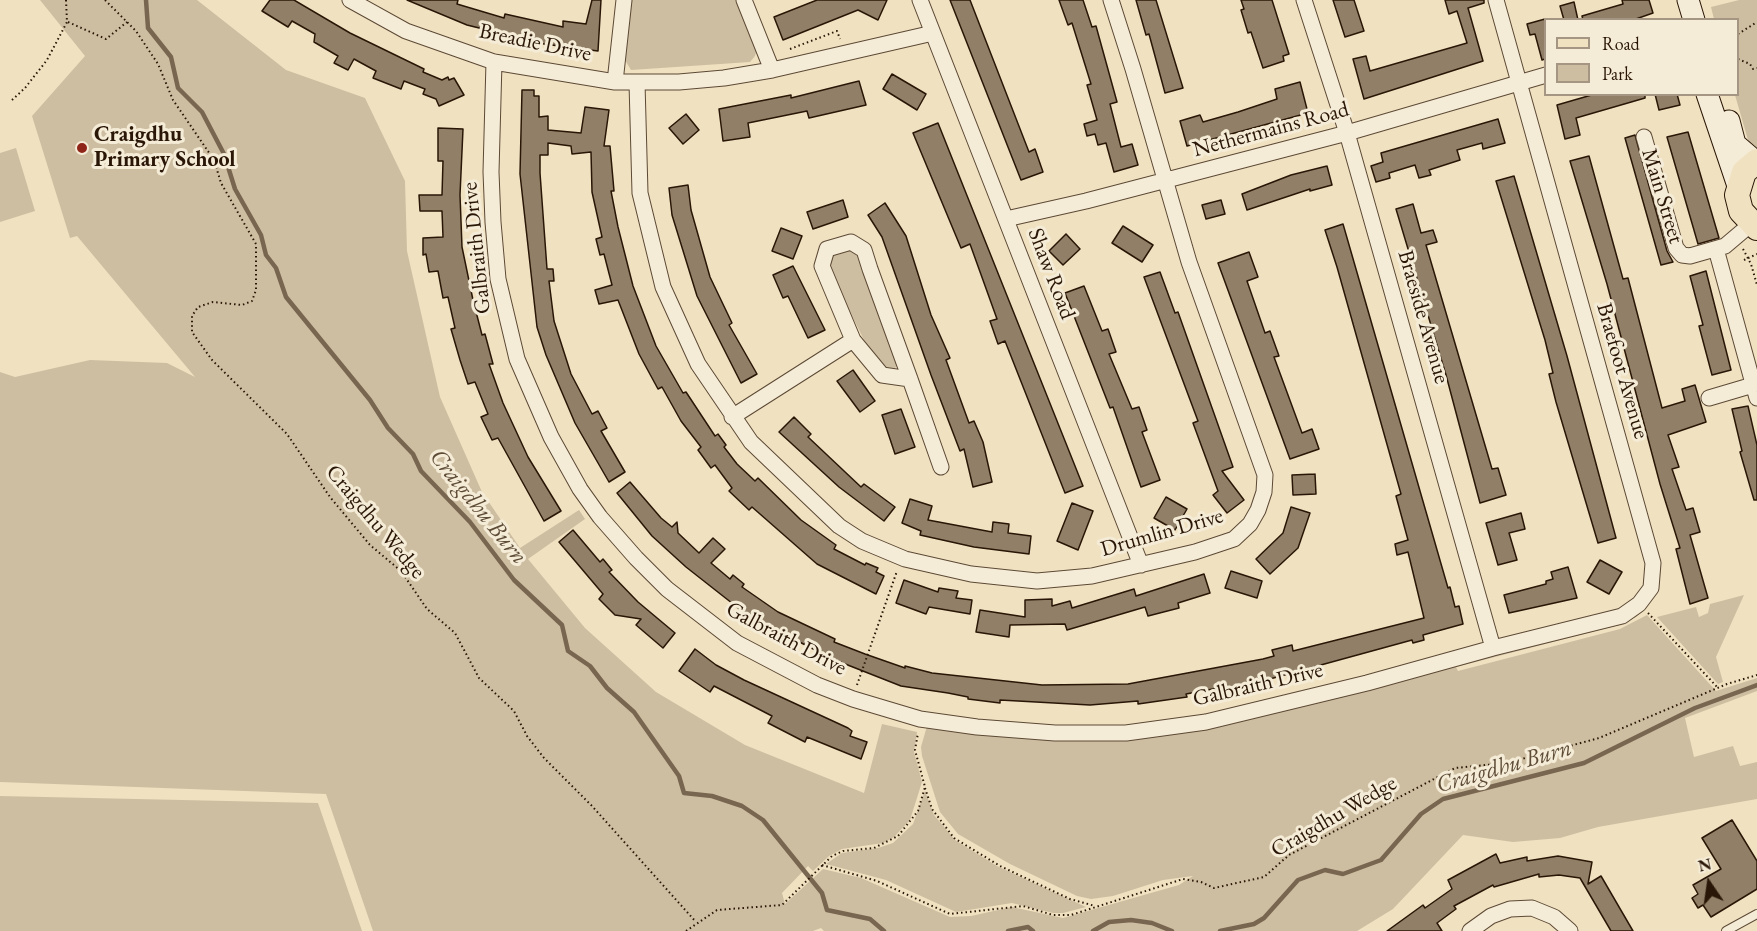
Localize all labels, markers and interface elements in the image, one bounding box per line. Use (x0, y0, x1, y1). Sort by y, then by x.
street label: Breadie Drive (476, 18, 594, 68)
legend (1544, 18, 1739, 96)
text: Road (1602, 32, 1640, 55)
text: Park (1602, 62, 1633, 85)
street label: Nethermains Road (1190, 96, 1352, 164)
place label: Craigdhu Primary School (94, 122, 236, 174)
marker: Craigdhu Primary School (75, 141, 89, 155)
street label: Main Street (1635, 145, 1689, 247)
street label: Galbraith Drive (457, 181, 497, 315)
street label: Shaw Road (1022, 225, 1080, 323)
street label: Braeside Avenue (1391, 247, 1455, 387)
street label: Braefoot Avenue (1590, 300, 1654, 442)
water label: Craigdhu Burn (423, 444, 533, 570)
street label: Craigdhu Wedge (320, 460, 430, 584)
street label: Drumlin Drive (1098, 503, 1226, 563)
street label: Galbraith Drive (721, 596, 851, 682)
street label: Galbraith Drive (1190, 657, 1326, 713)
water label: Craigdhu Burn (1433, 734, 1575, 800)
street label: Craigdhu Wedge (1266, 770, 1402, 864)
north arrow (1679, 853, 1739, 913)
text: N (1696, 853, 1714, 877)

